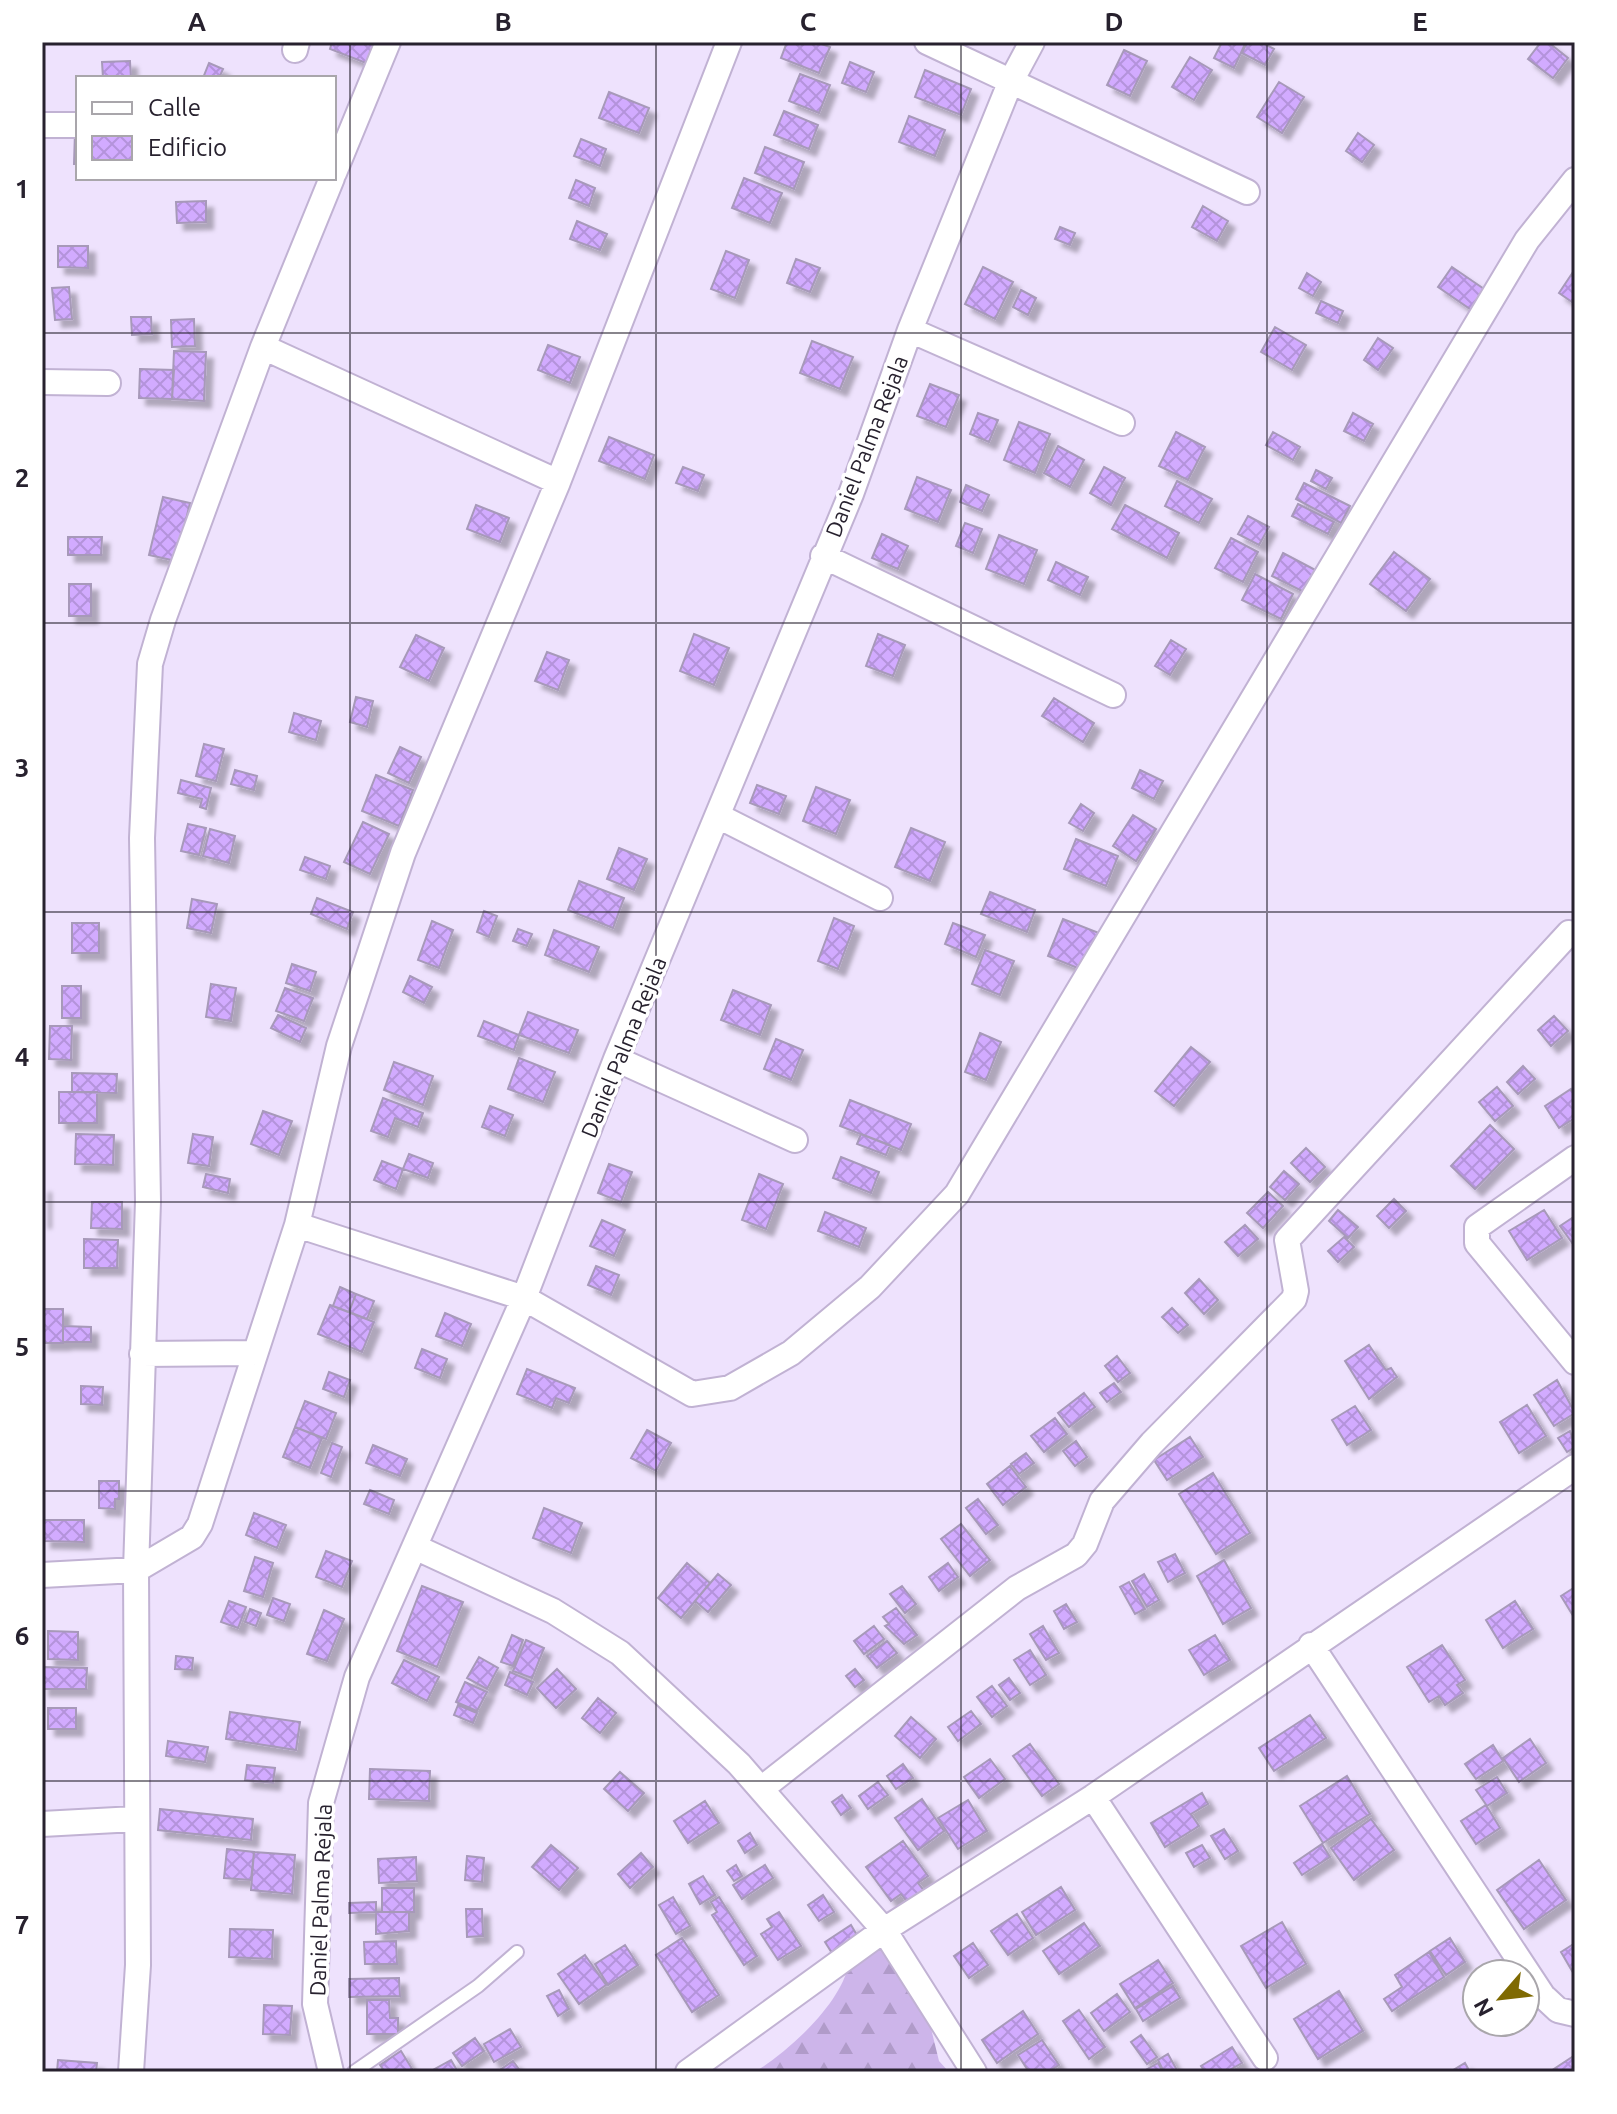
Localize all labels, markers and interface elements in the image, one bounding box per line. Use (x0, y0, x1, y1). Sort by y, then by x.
text: A (188, 7, 207, 36)
text: B (494, 7, 512, 36)
text: C (800, 7, 817, 36)
text: D (1105, 7, 1123, 36)
text: E (1412, 7, 1428, 36)
legend (76, 76, 336, 180)
text: Calle (148, 94, 201, 121)
text: Edificio (148, 134, 227, 161)
text: 1 (15, 174, 29, 203)
street label: Daniel Palma Rejala (820, 352, 912, 540)
text: 2 (15, 463, 29, 492)
text: 3 (15, 753, 29, 782)
street label: Daniel Palma Rejala (575, 953, 671, 1141)
text: 4 (15, 1042, 29, 1071)
text: 5 (15, 1332, 29, 1361)
text: 6 (15, 1621, 29, 1650)
street label: Daniel Palma Rejala (304, 1803, 336, 1997)
text: 7 (15, 1910, 29, 1939)
north arrow (1461, 1958, 1541, 2038)
text: N (1468, 1995, 1498, 2021)

